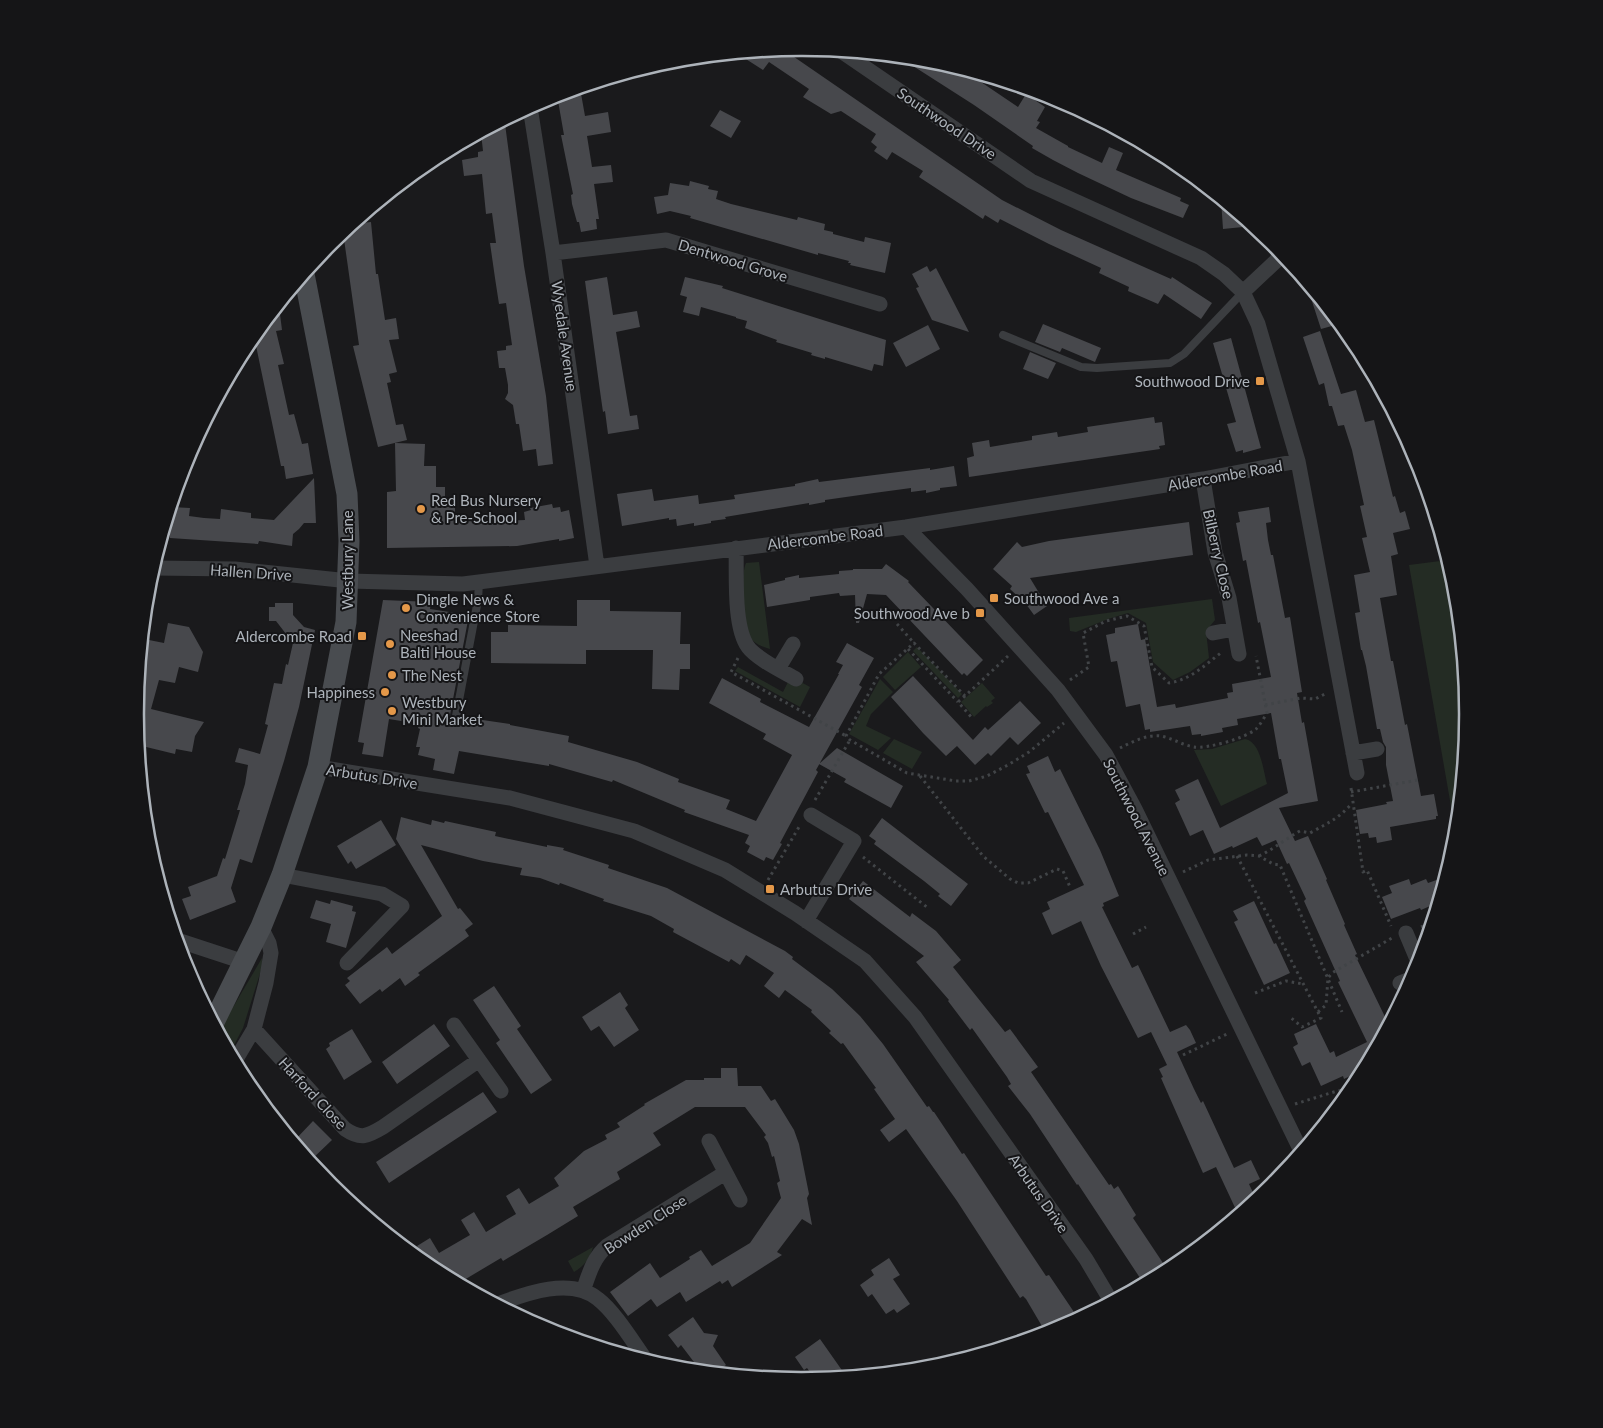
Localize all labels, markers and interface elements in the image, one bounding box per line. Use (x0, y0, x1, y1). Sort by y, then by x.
street label: Southwood Drive (894, 83, 1000, 163)
street label: Dentwood Grove (676, 235, 790, 285)
street label: Wyedale Avenue (548, 280, 582, 392)
place label: Southwood Drive (1135, 372, 1250, 390)
marker: Southwood Drive (1254, 375, 1266, 387)
street label: Aldercombe Road (1166, 456, 1284, 494)
place label: Red Bus Nursery & Pre-School (431, 491, 541, 526)
marker: Red Bus Nursery & Pre-School (415, 503, 427, 515)
street label: Bilberry Close (1200, 507, 1238, 601)
street label: Westbury Lane (338, 510, 356, 610)
street label: Aldercombe Road (766, 521, 884, 553)
street label: Hallen Drive (210, 560, 292, 584)
place label: Southwood Ave a (1004, 589, 1119, 607)
place label: Dingle News & Convenience Store (416, 590, 540, 625)
marker: Southwood Ave a (988, 592, 1000, 604)
marker: Dingle News & Convenience Store (400, 602, 412, 614)
place label: Southwood Ave b (854, 604, 970, 622)
marker: Southwood Ave b (974, 607, 986, 619)
place label: Neeshad Balti House (400, 626, 476, 661)
place label: Aldercombe Road (236, 627, 352, 645)
marker: Aldercombe Road (356, 630, 368, 642)
marker: Neeshad Balti House (384, 638, 396, 650)
place label: The Nest (402, 666, 462, 684)
marker: The Nest (386, 669, 398, 681)
place label: Happiness (307, 683, 375, 701)
marker: Happiness (379, 686, 391, 698)
place label: Westbury Mini Market (402, 693, 483, 728)
marker: Westbury Mini Market (386, 705, 398, 717)
street label: Southwood Avenue (1100, 756, 1174, 879)
street label: Arbutus Drive (325, 760, 419, 792)
place label: Arbutus Drive (780, 880, 872, 898)
marker: Arbutus Drive (764, 883, 776, 895)
street label: Harford Close (275, 1053, 351, 1133)
street label: Arbutus Drive (1005, 1150, 1073, 1236)
street label: Bowden Close (600, 1191, 690, 1257)

